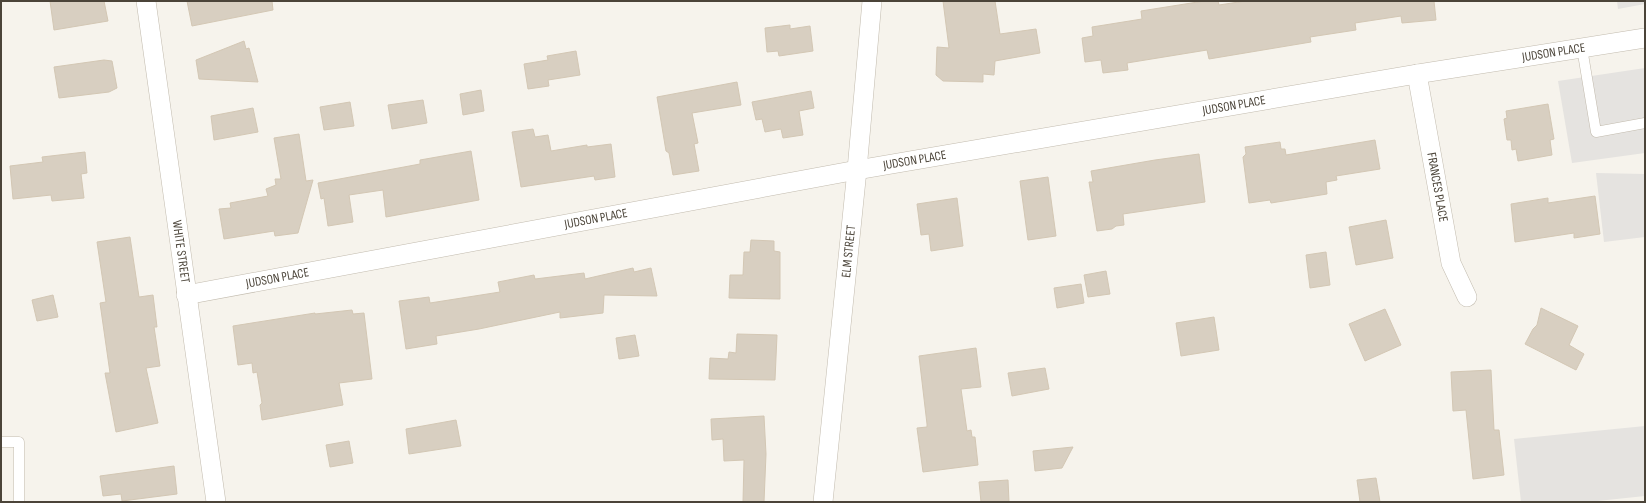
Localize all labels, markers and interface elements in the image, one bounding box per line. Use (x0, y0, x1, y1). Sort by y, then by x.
street label: JUDSON PLACE (1520, 40, 1586, 65)
street label: JUDSON PLACE (1200, 92, 1267, 119)
street label: JUDSON PLACE (881, 147, 947, 174)
street label: FRANCES PLACE (1423, 151, 1451, 223)
street label: JUDSON PLACE (562, 205, 629, 233)
street label: WHITE STREET (169, 219, 193, 284)
street label: ELM STREET (838, 224, 859, 278)
street label: JUDSON PLACE (244, 264, 310, 292)

